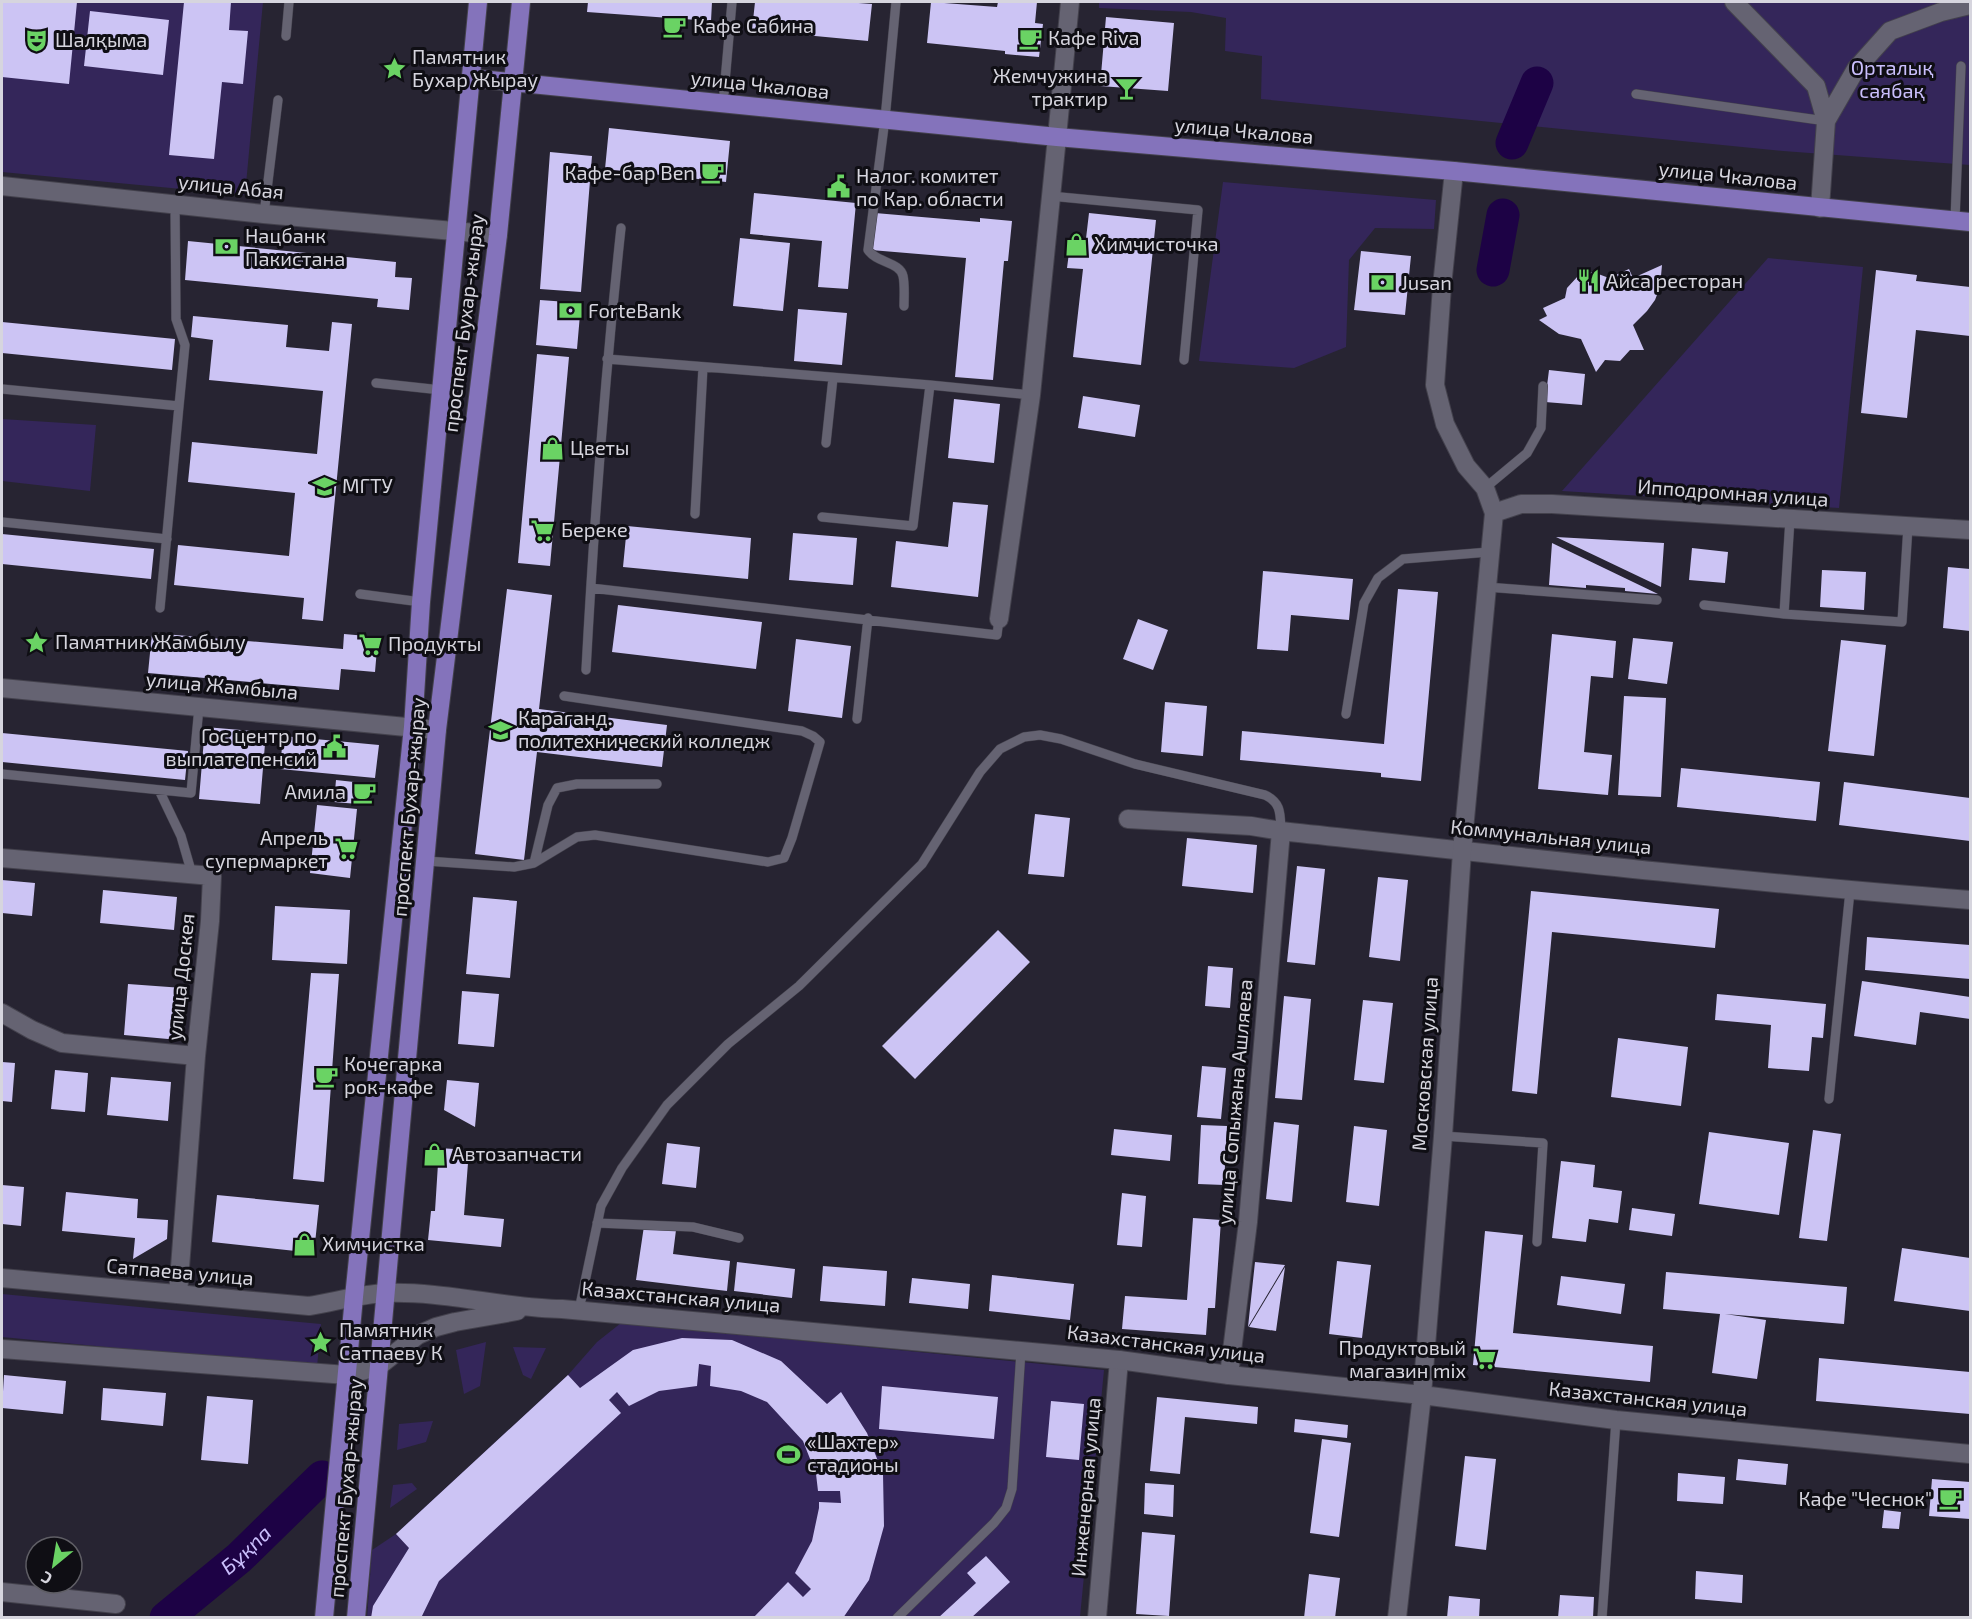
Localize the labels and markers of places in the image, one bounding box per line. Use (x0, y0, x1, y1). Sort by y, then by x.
cafe icon: Кафе Сабина (662, 13, 688, 39)
place label: Кафе Сабина (693, 13, 814, 37)
cafe icon: Кафе Riva (1017, 25, 1043, 51)
place label: Кафе Riva (1048, 25, 1139, 49)
theatre icon: Шалқыма (24, 27, 50, 53)
place label: Шалқыма (55, 27, 147, 51)
place label: Памятник Бухар Жырау (412, 44, 539, 92)
place icon: Памятник Бухар Жырау (381, 55, 407, 81)
place label: Жемчужина трактир (993, 63, 1108, 110)
bar icon: Жемчужина трактир (1113, 75, 1139, 101)
place label: Кафе-бар Ben (564, 160, 695, 184)
cafe icon: Кафе-бар Ben (700, 160, 726, 186)
place label: Налог. комитет по Кар. области (856, 163, 1004, 210)
public building icon: Налог. комитет по Кар. области (825, 174, 851, 200)
place label: Нацбанк Пакистана (245, 223, 345, 270)
shop icon: Химчисточка (1063, 231, 1089, 257)
place label: Химчисточка (1094, 231, 1219, 255)
bank icon: Нацбанк Пакистана (214, 234, 240, 260)
restaurant icon: Айса ресторан (1575, 268, 1601, 294)
place label: Айса ресторан (1606, 268, 1743, 292)
bank icon: Jusan (1370, 270, 1396, 296)
place label: Jusan (1401, 270, 1452, 294)
bank icon: ForteBank (557, 298, 583, 324)
place label: ForteBank (588, 298, 681, 322)
shop icon: Цветы (539, 435, 565, 461)
place label: Цветы (570, 435, 630, 459)
school or university icon: МГТУ (311, 473, 337, 499)
place label: МГТУ (342, 473, 394, 497)
supermarket icon: Береке (530, 517, 556, 543)
place label: Береке (561, 517, 628, 541)
place icon: Памятник Жамбылу (24, 629, 50, 655)
place label: Памятник Жамбылу (55, 629, 246, 654)
supermarket icon: Продукты (357, 631, 383, 657)
place label: Продукты (388, 631, 481, 656)
place label: Караганд. политехнический колледж (518, 705, 771, 752)
school or university icon: Караганд. политехнический колледж (487, 717, 513, 743)
place label: Гос центр по выплате пенсий (166, 723, 317, 770)
public building icon: Гос центр по выплате пенсий (322, 734, 348, 760)
place label: Амила (285, 779, 346, 803)
cafe icon: Амила (351, 779, 377, 805)
place label: Апрель супермаркет (205, 825, 328, 873)
supermarket icon: Апрель супермаркет (333, 836, 359, 862)
place label: Кочегарка рок-кафе (344, 1051, 442, 1098)
cafe icon: Кочегарка рок-кафе (313, 1063, 339, 1089)
shop icon: Автозапчасти (421, 1141, 447, 1167)
place label: Автозапчасти (452, 1141, 582, 1165)
shop icon: Химчистка (291, 1231, 317, 1257)
place label: Химчистка (322, 1231, 425, 1255)
place label: Памятник Сатпаеву К (339, 1317, 443, 1365)
place icon: Памятник Сатпаеву К (308, 1329, 334, 1355)
place label: Продуктовый магазин mix (1339, 1335, 1466, 1382)
supermarket icon: Продуктовый магазин mix (1471, 1346, 1497, 1372)
place label: «Шахтер» стадионы (807, 1429, 899, 1476)
sports icon: «Шахтер» стадионы (776, 1441, 802, 1467)
place label: Кафе "Чеснок" (1799, 1486, 1932, 1510)
cafe icon: Кафе "Чеснок" (1937, 1486, 1963, 1512)

